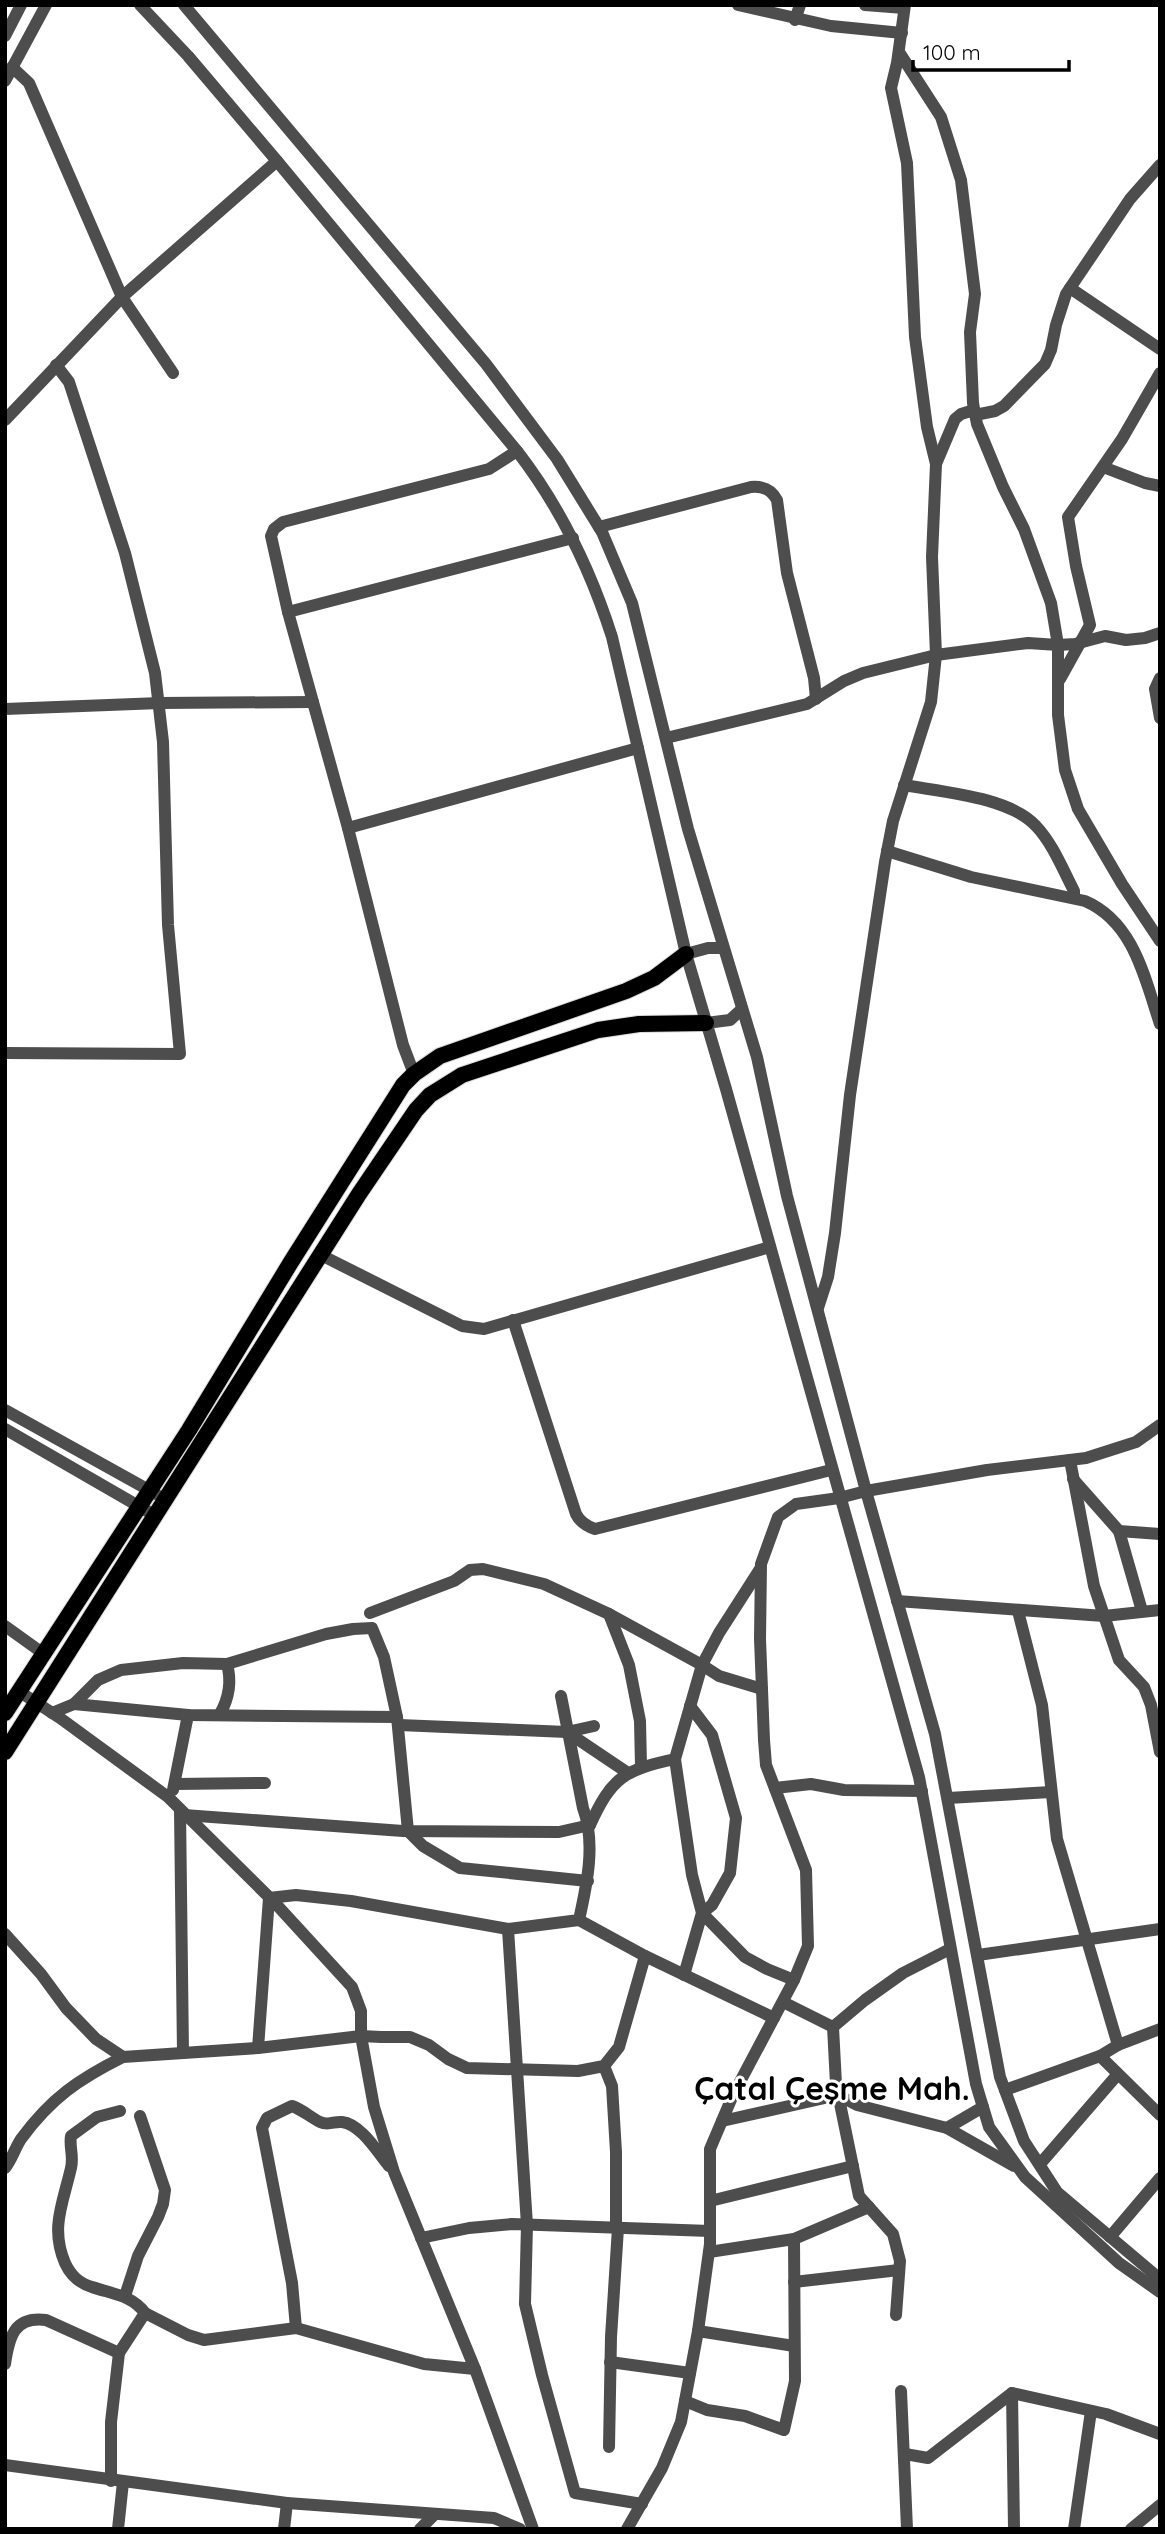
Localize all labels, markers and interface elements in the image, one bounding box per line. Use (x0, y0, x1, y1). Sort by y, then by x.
scale bar (913, 28, 1069, 72)
text: 100 m (923, 39, 981, 65)
district label: Çatal Çeşme Mah. (694, 2068, 970, 2108)

